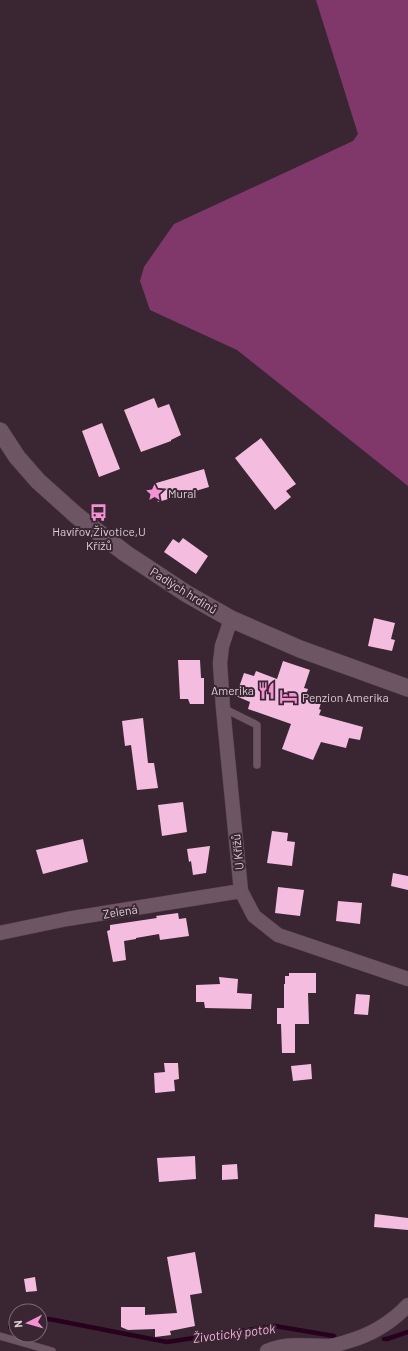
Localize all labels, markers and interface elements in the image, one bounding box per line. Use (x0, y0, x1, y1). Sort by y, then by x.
place icon: Mural (145, 483, 165, 503)
place label: Mural (168, 486, 196, 500)
bus stop icon: Havířov,Životice,U Křížů (89, 502, 109, 522)
place label: Havířov,Životice,U Křížů (52, 524, 146, 552)
street label: Padlých hrdinů (148, 564, 220, 616)
restaurant icon: Amerika (257, 680, 277, 700)
place label: Amerika (211, 683, 254, 697)
hotel icon: Penzion Amerika (279, 687, 299, 707)
place label: Penzion Amerika (302, 690, 389, 704)
street label: U Křížů (228, 833, 246, 871)
street label: Zelená (102, 901, 138, 921)
north arrow (8, 1303, 48, 1343)
text: N (11, 1320, 24, 1328)
water label: Životický potok (192, 1320, 277, 1346)

